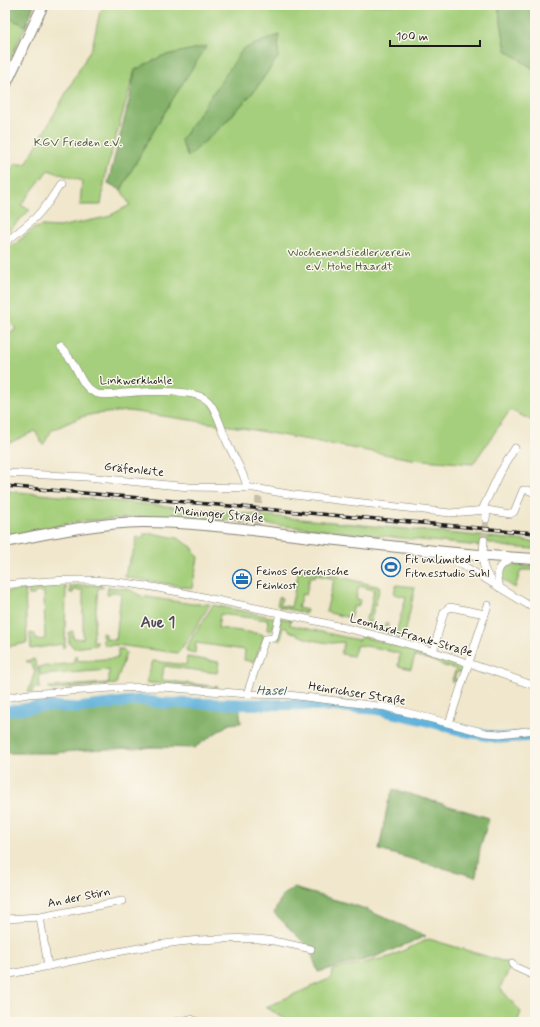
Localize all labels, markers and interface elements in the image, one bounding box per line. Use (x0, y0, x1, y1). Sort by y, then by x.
scale bar (390, 22, 480, 48)
text: 100 m (396, 29, 428, 45)
park label: KGV Frieden e.V. (34, 135, 122, 151)
park label: Wochenendsiedlerverein e.V. Hohe Haardt (288, 245, 410, 275)
street label: Linkwerkhohle (100, 373, 172, 389)
street label: Gräfenleite (103, 459, 165, 481)
street label: Meininger Straße (174, 503, 264, 527)
place label: Fit unlimited - Fitnesstudio Suhl (405, 552, 489, 582)
sports icon: Fit unlimited - Fitnesstudio Suhl (380, 556, 402, 578)
place label: Feinos Griechische Feinkost (256, 564, 349, 594)
office icon: Feinos Griechische Feinkost (231, 568, 253, 590)
street label: Leonhard-Frank-Straße (347, 611, 475, 661)
district label: Aue 1 (140, 612, 176, 633)
street label: Heinrichser Straße (307, 678, 407, 710)
water label: Hasel (256, 682, 288, 700)
street label: An der Stirn (46, 884, 112, 912)

